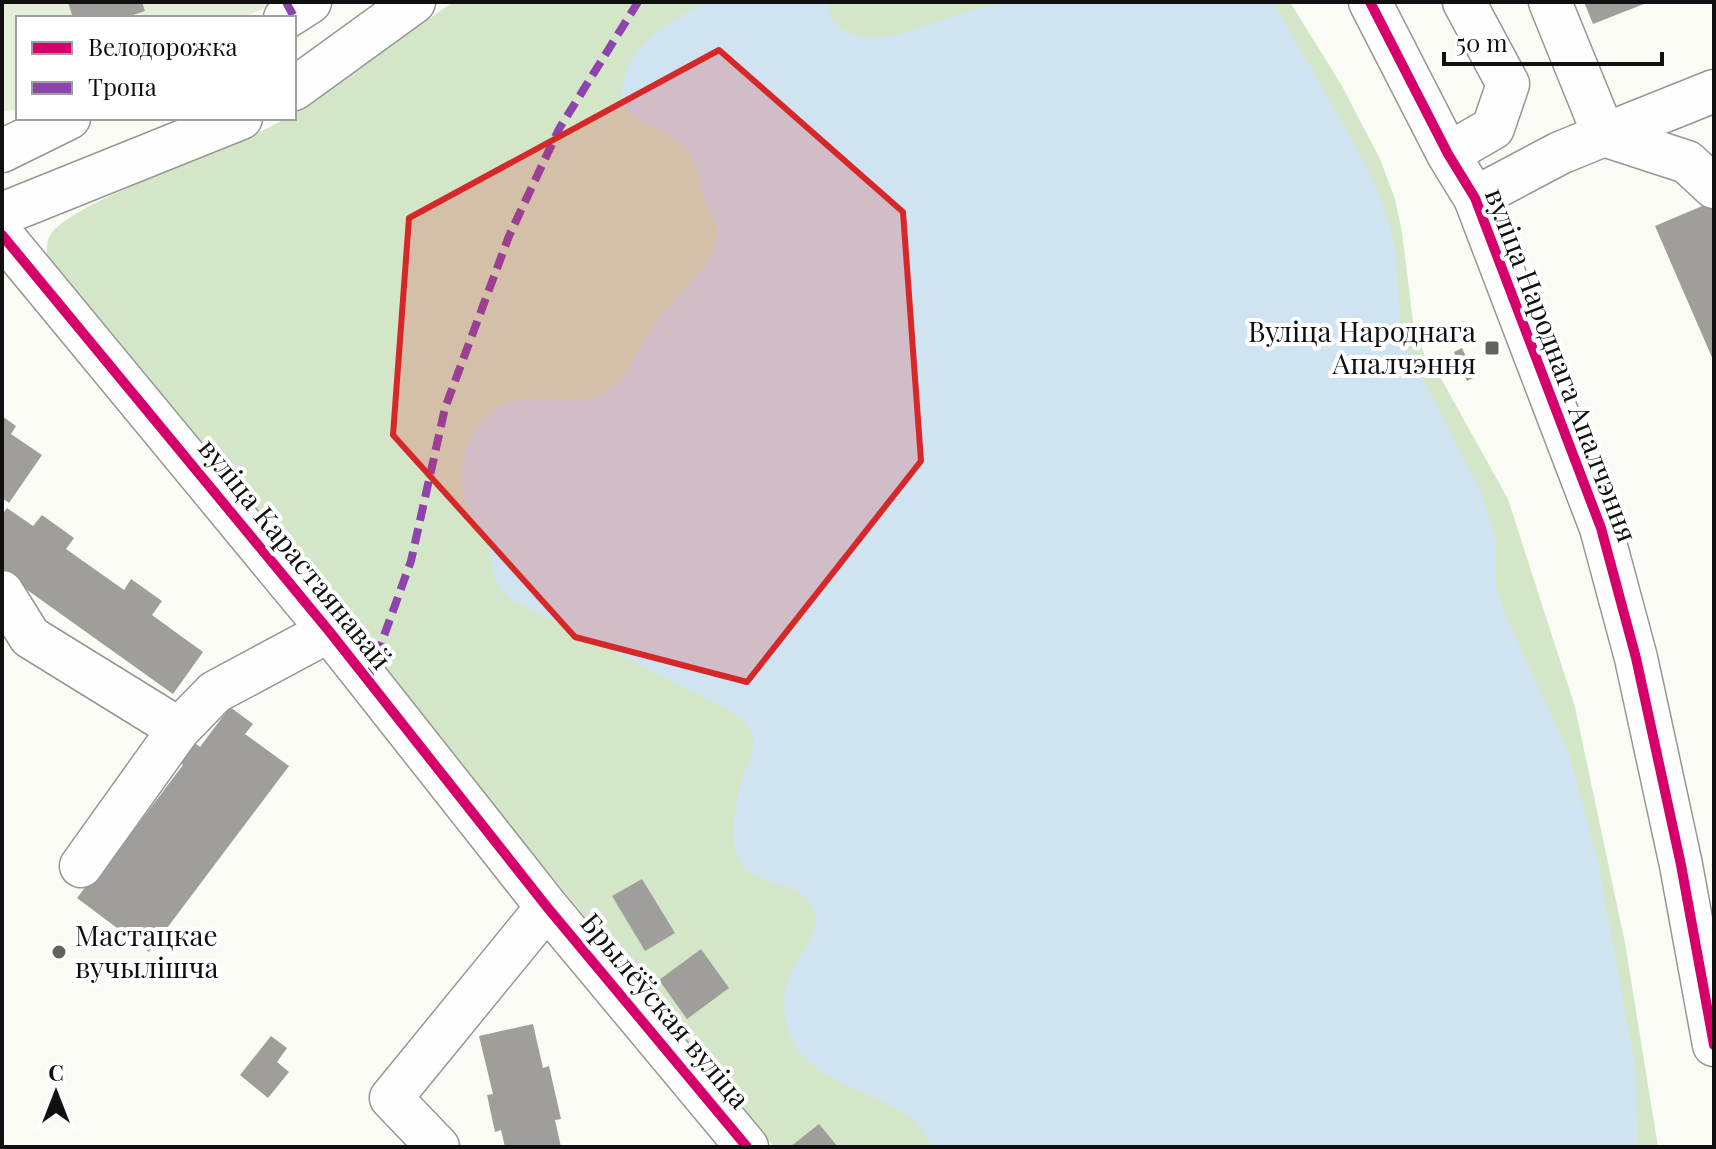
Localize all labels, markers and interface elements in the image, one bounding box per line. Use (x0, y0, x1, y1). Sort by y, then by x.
legend (16, 16, 296, 120)
scale bar (1444, 16, 1662, 66)
text: 50 m (1456, 26, 1508, 58)
text: Велодорожка (88, 30, 238, 62)
text: Тропа (88, 70, 157, 102)
street label: вуліца Народнага Апалчэння (1478, 182, 1647, 547)
place label: Вуліца Народнага Апалчэння (1248, 312, 1476, 381)
marker: Вуліца Народнага Апалчэння (1483, 339, 1501, 357)
street label: вуліца Карастаянавай (191, 430, 401, 676)
street label: Брылёўская вуліца (573, 905, 759, 1116)
place label: Мастацкае вучылішча (75, 916, 219, 985)
marker: Мастацкае вучылішча (50, 943, 68, 961)
north arrow (16, 1053, 96, 1133)
text: С (48, 1057, 64, 1087)

